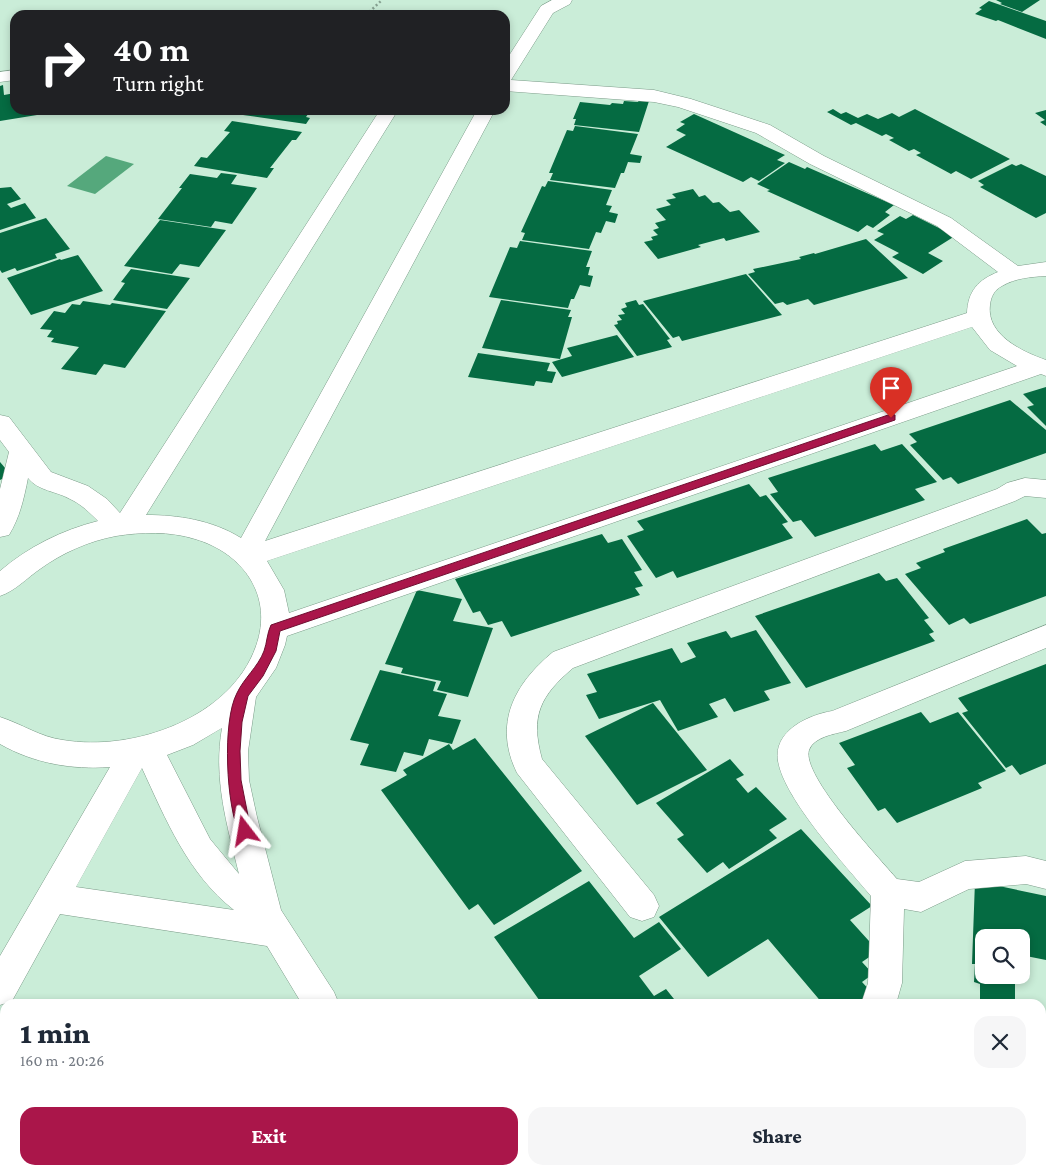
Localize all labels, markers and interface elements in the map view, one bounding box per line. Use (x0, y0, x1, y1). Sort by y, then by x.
icon: right (30, 30, 95, 95)
text: 40 m (113, 30, 190, 69)
text: Turn right (113, 71, 204, 96)
pin (870, 367, 912, 418)
icon: arrive (877, 374, 905, 402)
position arrow (218, 804, 270, 856)
map controls (975, 929, 1030, 984)
button: search (975, 929, 1030, 984)
text: 1 min (20, 1016, 90, 1049)
button: close (974, 1016, 1026, 1068)
text: 160 m · 20:26 (20, 1052, 104, 1069)
button: Exit (20, 1107, 518, 1165)
button: Share (528, 1107, 1026, 1165)

